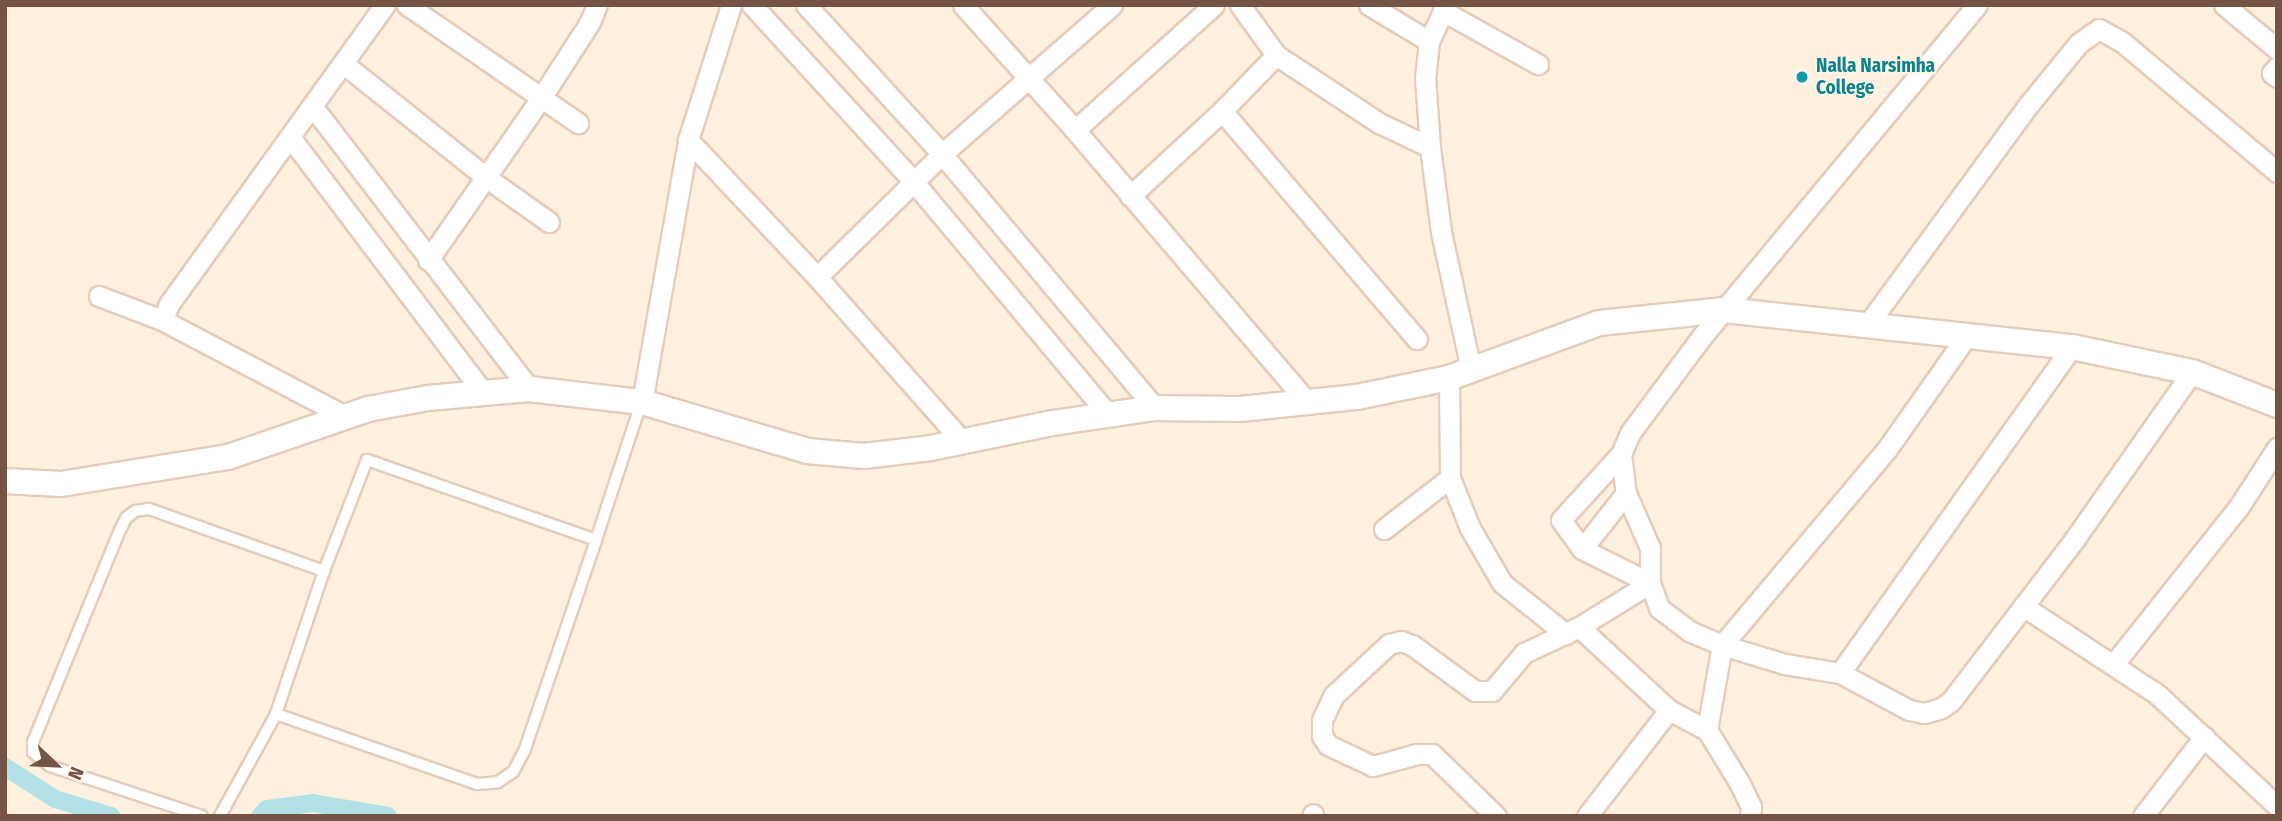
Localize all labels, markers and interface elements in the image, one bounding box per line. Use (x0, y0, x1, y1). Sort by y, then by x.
place label: Nalla Narsimha College (1816, 55, 1935, 99)
marker: Nalla Narsimha College (1794, 69, 1810, 85)
north arrow (21, 730, 91, 800)
text: N (63, 764, 89, 783)

